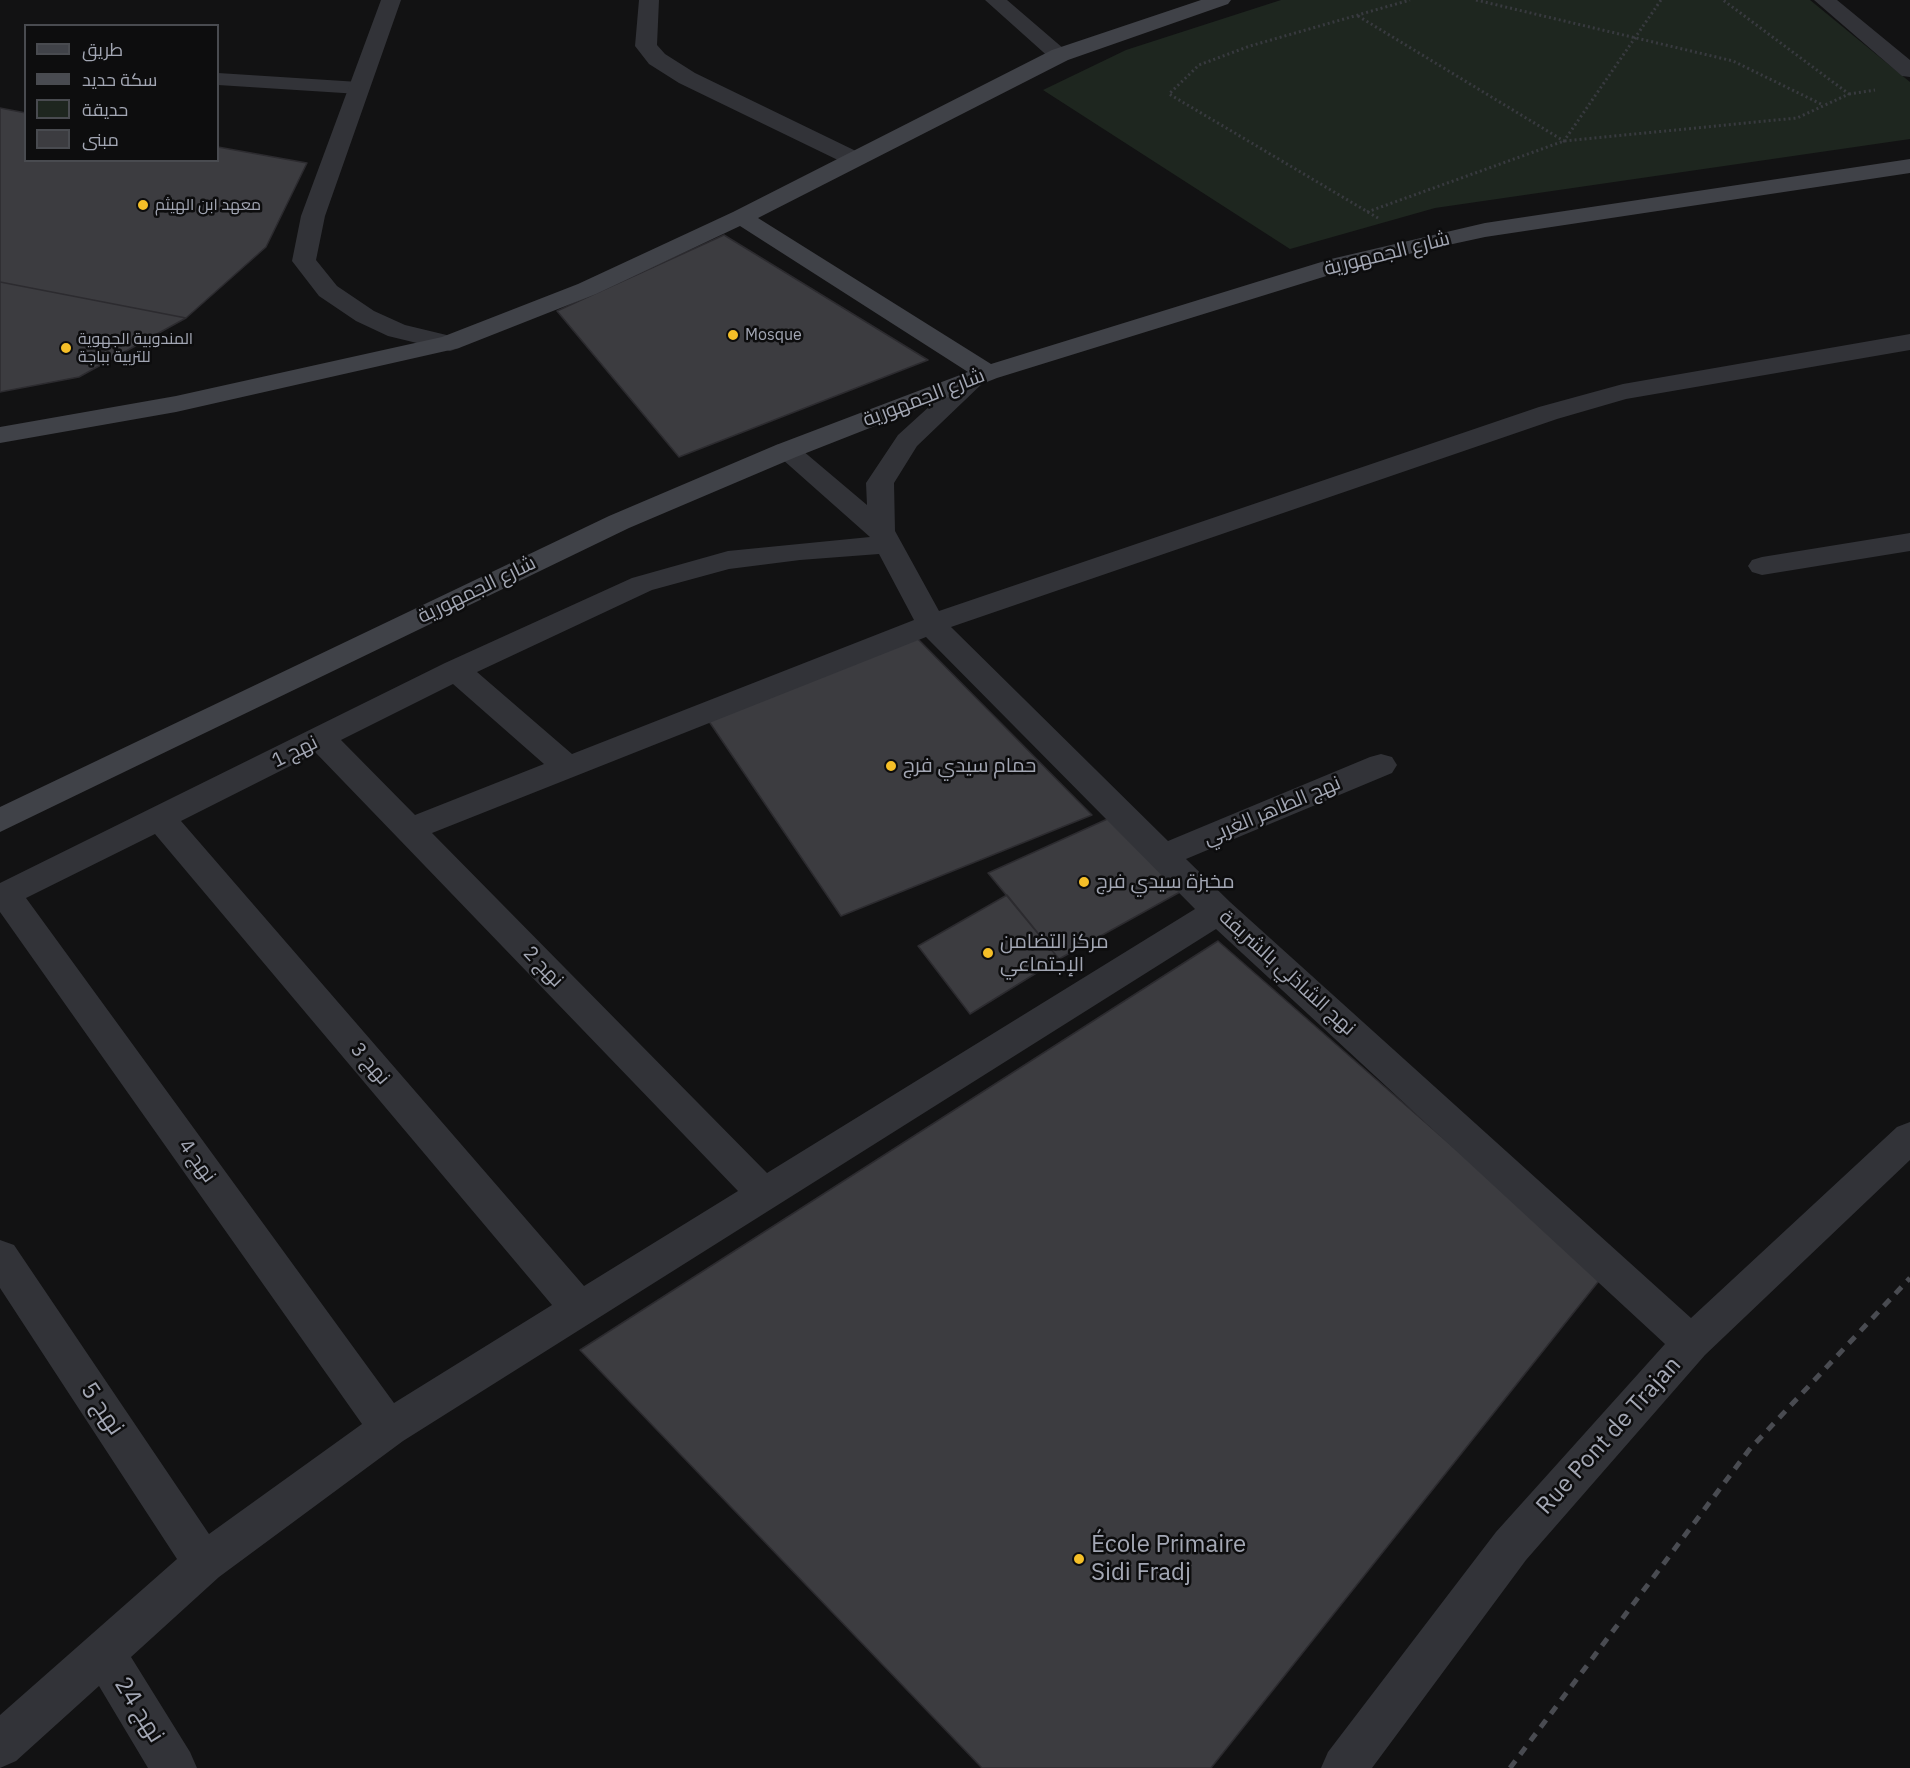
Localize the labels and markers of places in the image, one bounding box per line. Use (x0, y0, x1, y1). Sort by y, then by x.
place label: معهد ابن الهيثم (155, 195, 261, 215)
marker: معهد ابن الهيثم (136, 198, 150, 212)
place label: Mosque (745, 325, 802, 345)
marker: Mosque (726, 328, 740, 342)
place label: المندوبية الجهوية للتربية بباجة (78, 329, 193, 367)
marker: المندوبية الجهوية للتربية بباجة (59, 341, 73, 355)
place label: حمام سيدي فرج (903, 754, 1036, 778)
marker: حمام سيدي فرج (884, 759, 898, 773)
place label: مخبزة سيدي فرج (1096, 870, 1235, 894)
marker: مخبزة سيدي فرج (1077, 875, 1091, 889)
place label: مركز التضامن الإجتماعي (1000, 930, 1109, 977)
marker: مركز التضامن الإجتماعي (981, 946, 995, 960)
place label: École Primaire Sidi Fradj (1091, 1531, 1246, 1587)
marker: École Primaire Sidi Fradj (1072, 1552, 1086, 1566)

